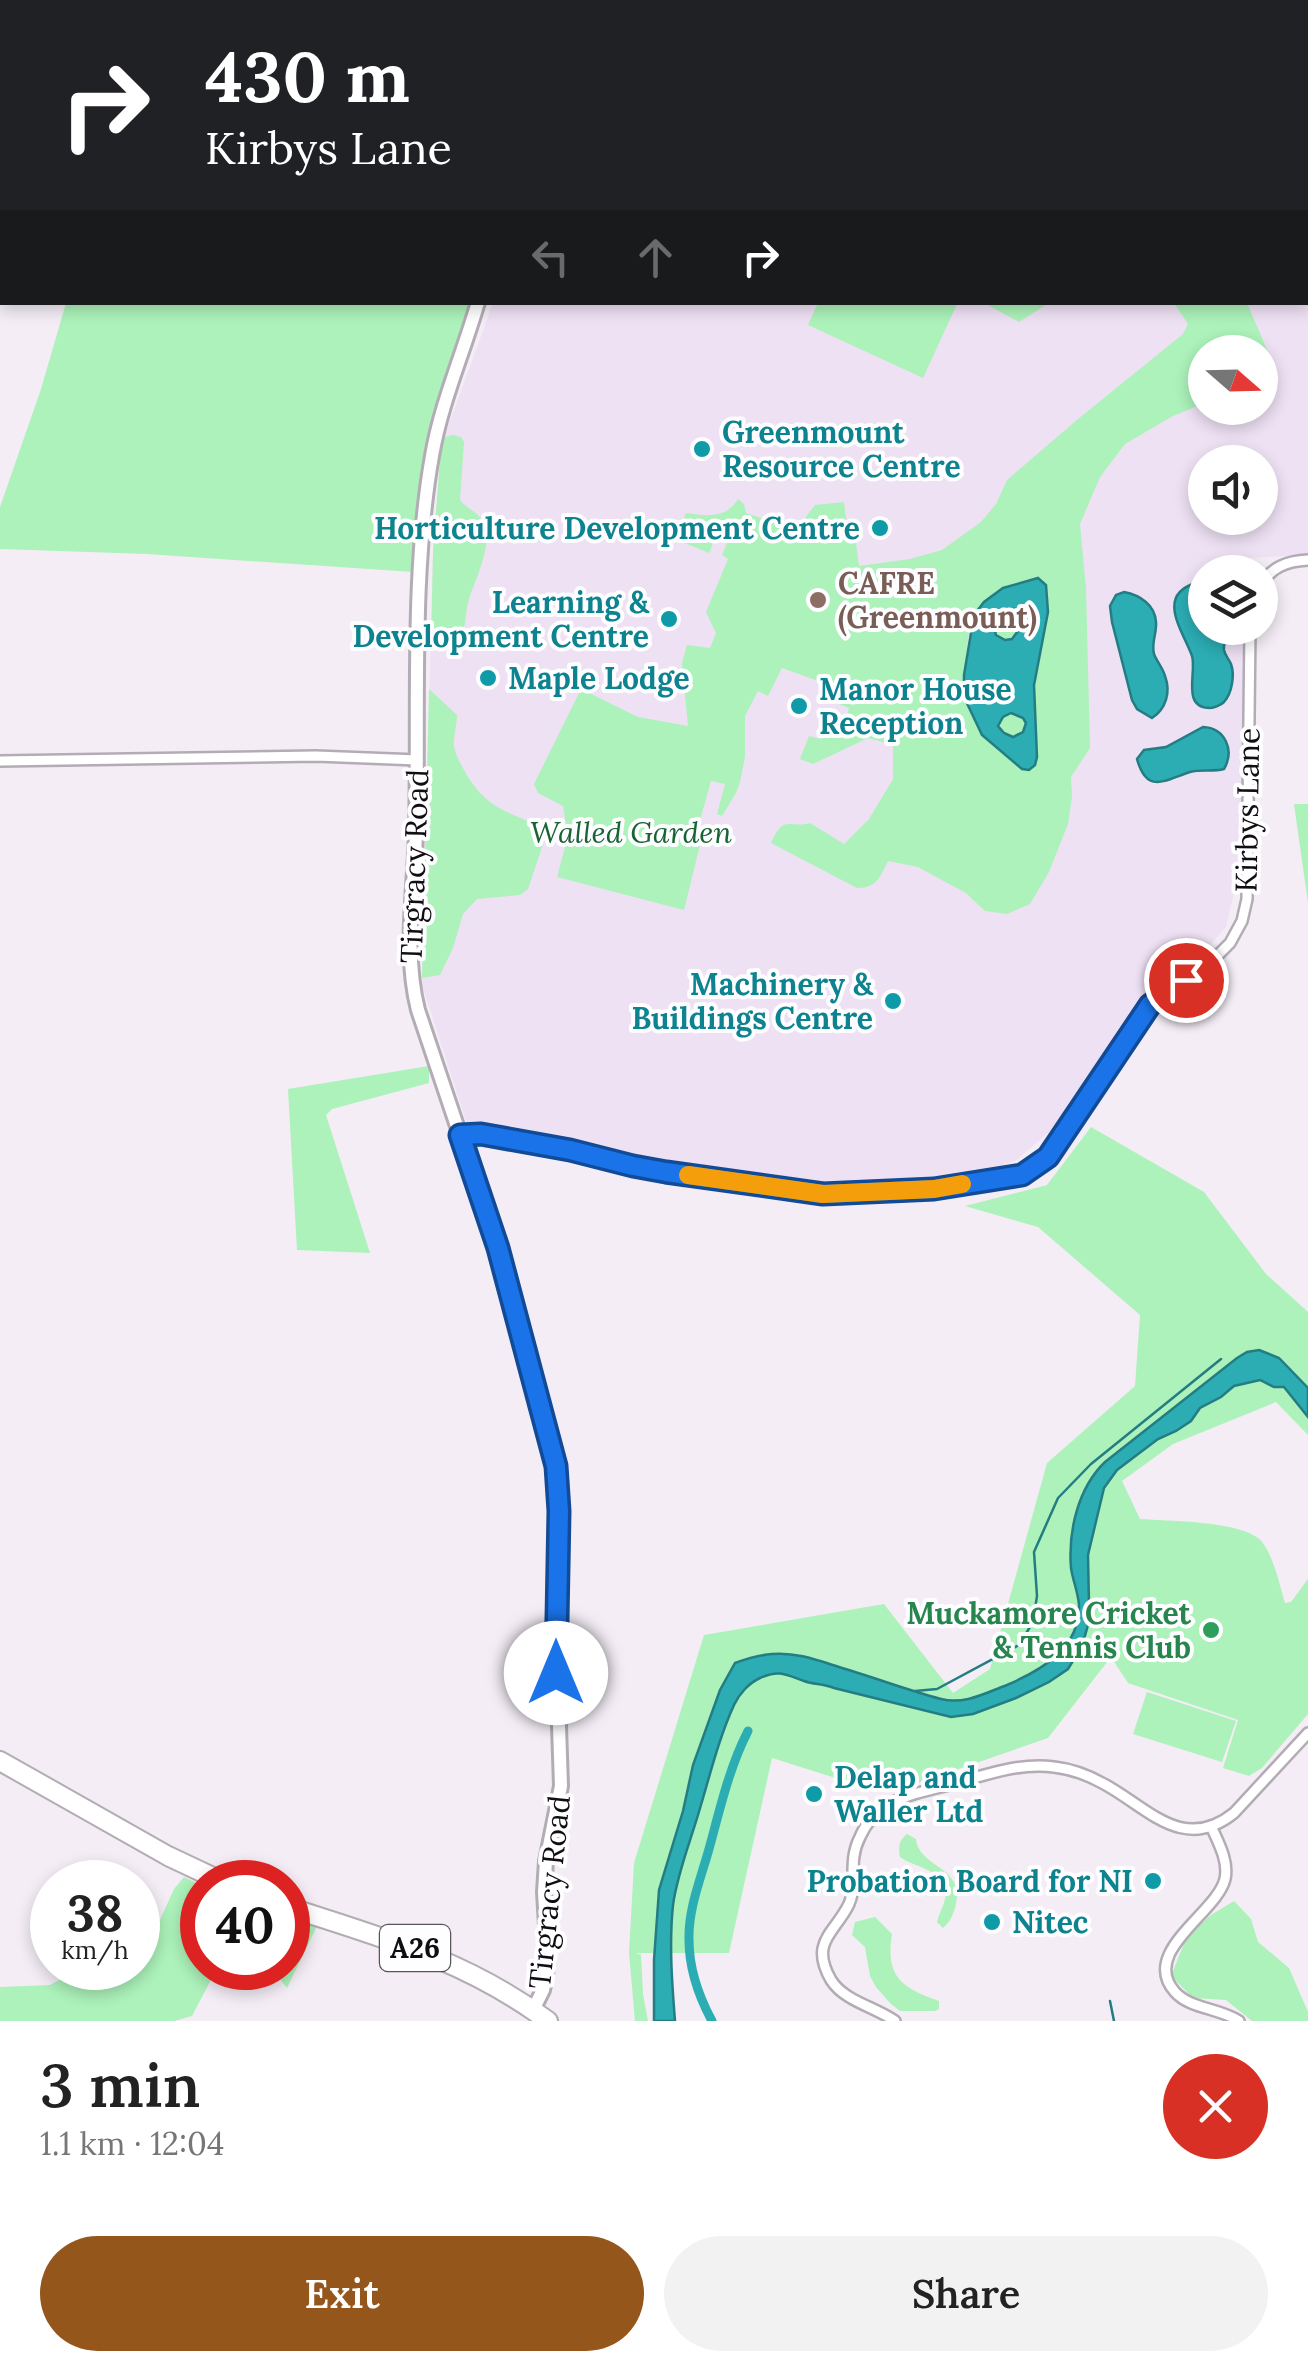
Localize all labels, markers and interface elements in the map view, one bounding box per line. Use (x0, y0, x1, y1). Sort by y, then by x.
text: 430 m (205, 32, 410, 121)
icon: right (40, 40, 170, 170)
text: Kirbys Lane (205, 119, 452, 176)
icon: left (523, 230, 578, 285)
icon: ahead (628, 230, 683, 285)
icon: right (733, 230, 788, 285)
north arrow (1188, 335, 1278, 425)
map controls (1188, 335, 1278, 645)
place label: Greenmount Resource Centre (722, 413, 961, 485)
marker: Greenmount Resource Centre (691, 438, 713, 460)
button: sound (1188, 445, 1278, 535)
place label: Horticulture Development Centre (374, 509, 860, 547)
marker: Horticulture Development Centre (869, 517, 891, 539)
button: layers (1188, 555, 1278, 645)
place label: CAFRE (Greenmount) (838, 564, 1037, 637)
place label: Learning & Development Centre (352, 583, 650, 655)
marker: CAFRE (Greenmount) (807, 589, 829, 611)
marker: Learning & Development Centre (658, 608, 680, 630)
place label: Maple Lodge (508, 659, 690, 698)
marker: Maple Lodge (477, 667, 499, 689)
place label: Manor House Reception (819, 670, 1012, 742)
marker: Manor House Reception (788, 695, 810, 717)
street label: Kirbys Lane (1227, 727, 1268, 893)
street label: Tirgracy Road (392, 768, 437, 964)
park label: Walled Garden (530, 813, 732, 851)
pin (1144, 938, 1229, 1023)
icon: arrive (1159, 953, 1214, 1008)
place label: Machinery & Buildings Centre (631, 965, 874, 1038)
marker: Machinery & Buildings Centre (882, 990, 904, 1012)
place label: Muckamore Cricket & Tennis Club (906, 1594, 1192, 1666)
marker: Muckamore Cricket & Tennis Club (1200, 1619, 1222, 1641)
position arrow (504, 1621, 608, 1725)
place label: Delap and Waller Ltd (834, 1758, 983, 1830)
marker: Delap and Waller Ltd (803, 1783, 825, 1805)
street label: Tirgracy Road (520, 1793, 579, 1991)
speed limit sign: 40 (180, 1860, 310, 1990)
place label: Probation Board for NI (806, 1862, 1133, 1900)
marker: Probation Board for NI (1142, 1870, 1164, 1892)
text: 38 (67, 1881, 123, 1945)
place label: Nitec (1012, 1903, 1089, 1941)
marker: Nitec (981, 1911, 1003, 1933)
road number: A26 (380, 1925, 450, 1971)
text: km/h (61, 1934, 129, 1966)
text: 3 min (40, 2047, 200, 2123)
button: close (1163, 2054, 1268, 2159)
text: 1.1 km · 12:04 (40, 2123, 224, 2164)
button: Exit (40, 2236, 644, 2351)
button: Share (664, 2236, 1268, 2351)

